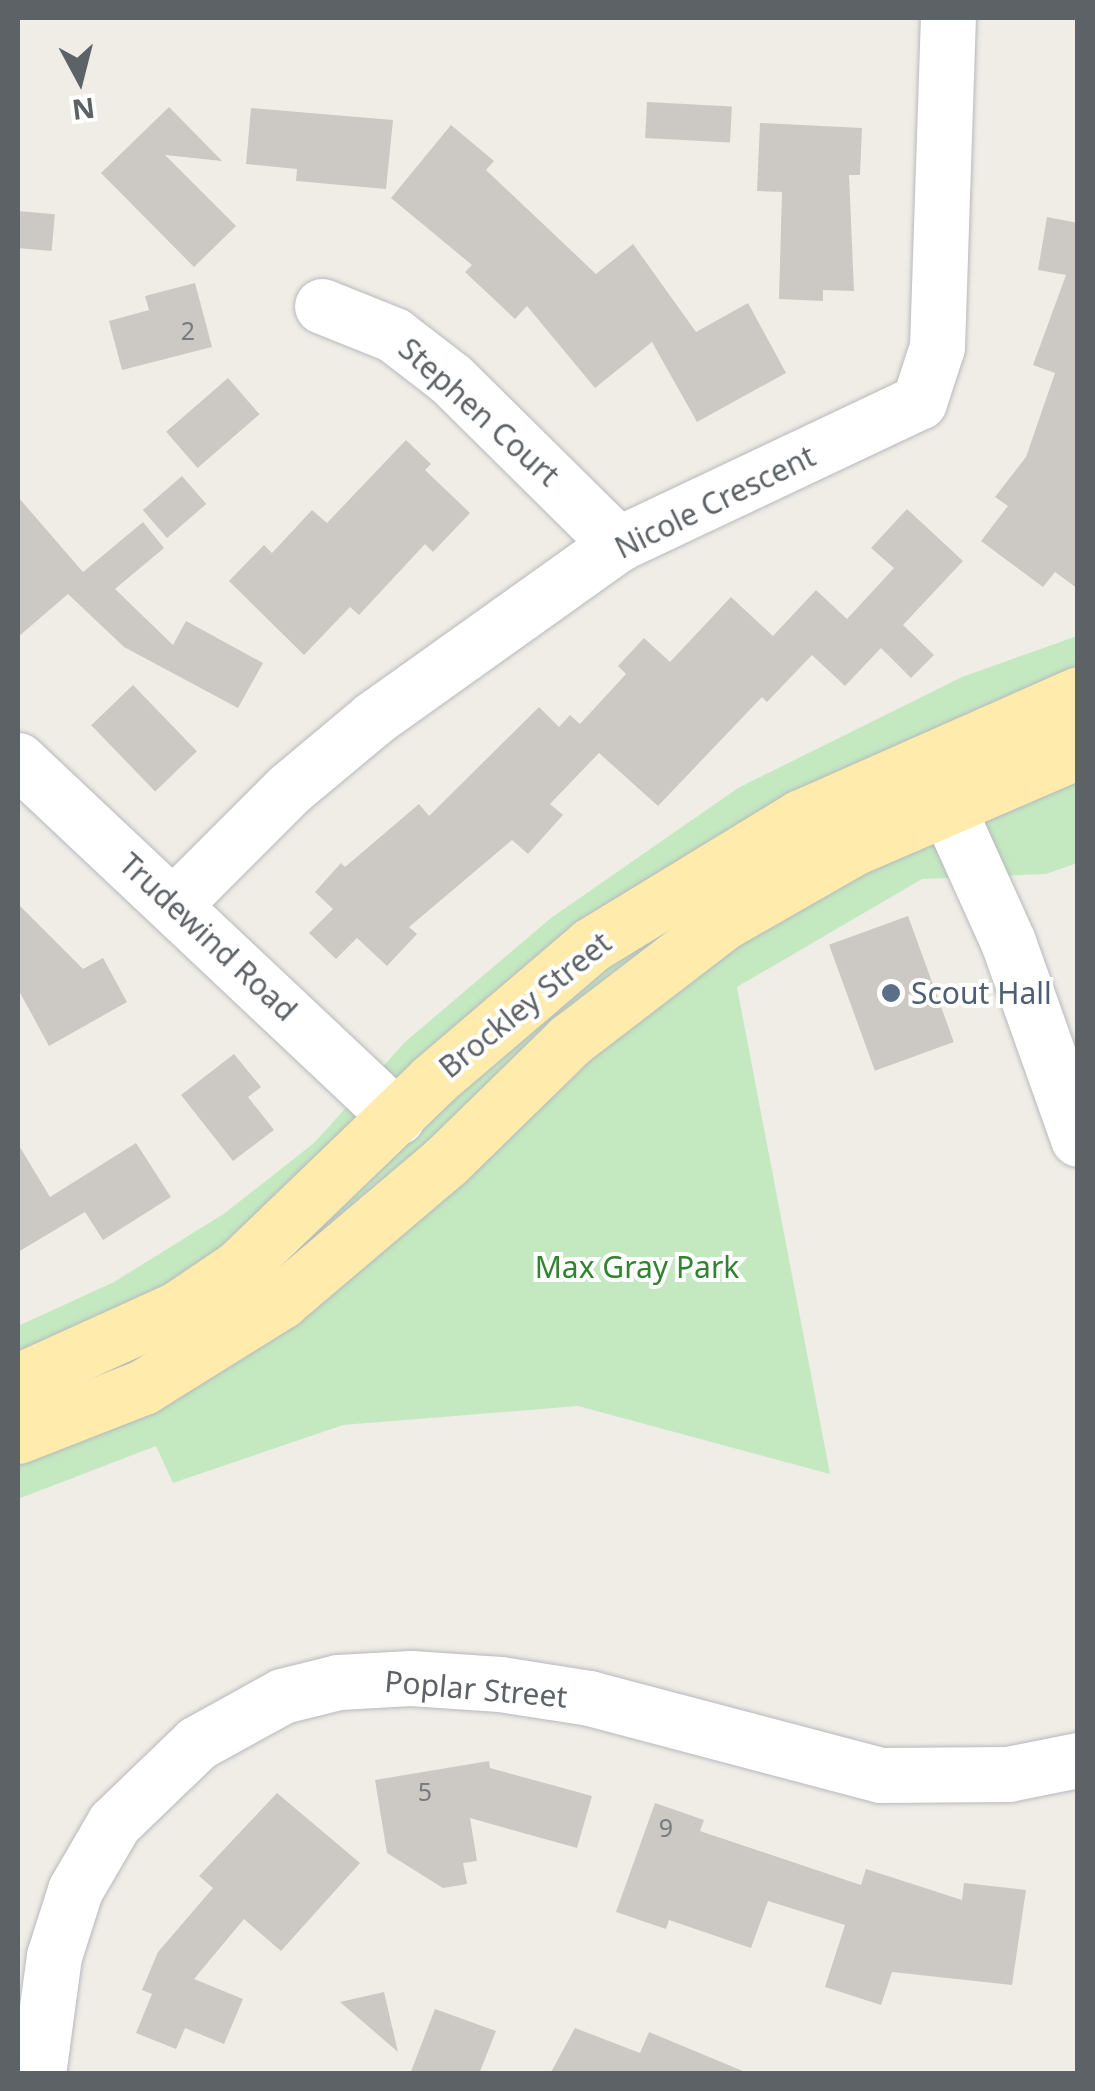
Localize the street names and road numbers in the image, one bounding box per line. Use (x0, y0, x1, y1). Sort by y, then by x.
street label: Stephen Court (391, 331, 567, 493)
street label: Nicole Crescent (609, 438, 821, 566)
street label: Trudewind Road (112, 846, 304, 1028)
street label: Brockley Street (432, 925, 618, 1085)
street label: Poplar Street (383, 1663, 569, 1715)

